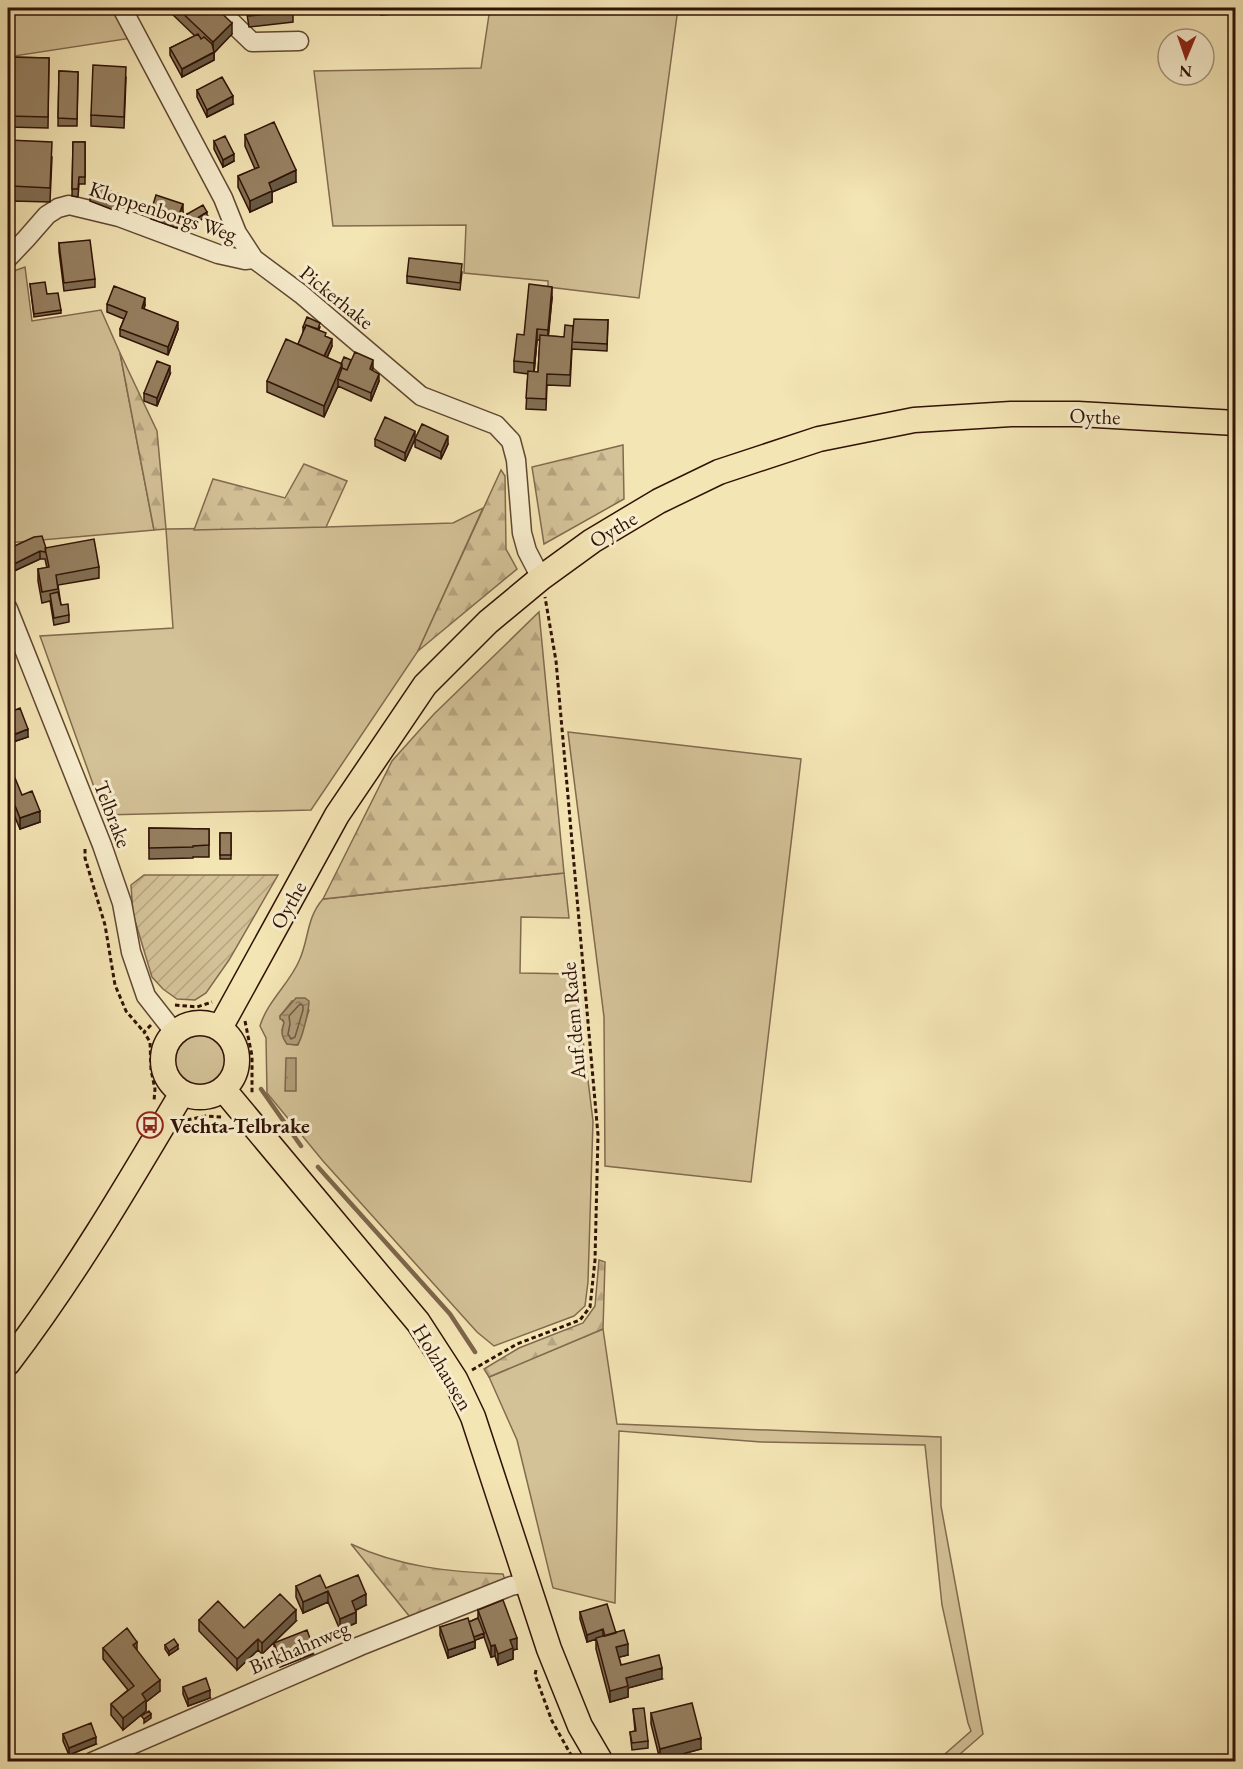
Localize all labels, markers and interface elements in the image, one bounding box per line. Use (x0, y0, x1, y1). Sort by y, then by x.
north arrow (1156, 27, 1216, 87)
text: N (1179, 61, 1192, 82)
street label: Kloppenborgs Weg (86, 174, 241, 248)
street label: Pickerhake (294, 259, 380, 335)
street label: Oythe (1069, 402, 1121, 430)
street label: Oythe (584, 504, 642, 554)
street label: Telbrake (88, 777, 138, 851)
street label: Oythe (264, 876, 312, 934)
street label: Auf dem Rade (554, 961, 592, 1082)
bus stop icon: Vechta-Telbrake (135, 1110, 165, 1140)
place label: Vechta-Telbrake (170, 1112, 310, 1139)
street label: Holzhausen (407, 1319, 479, 1415)
street label: Birkhahnweg (245, 1614, 354, 1680)

